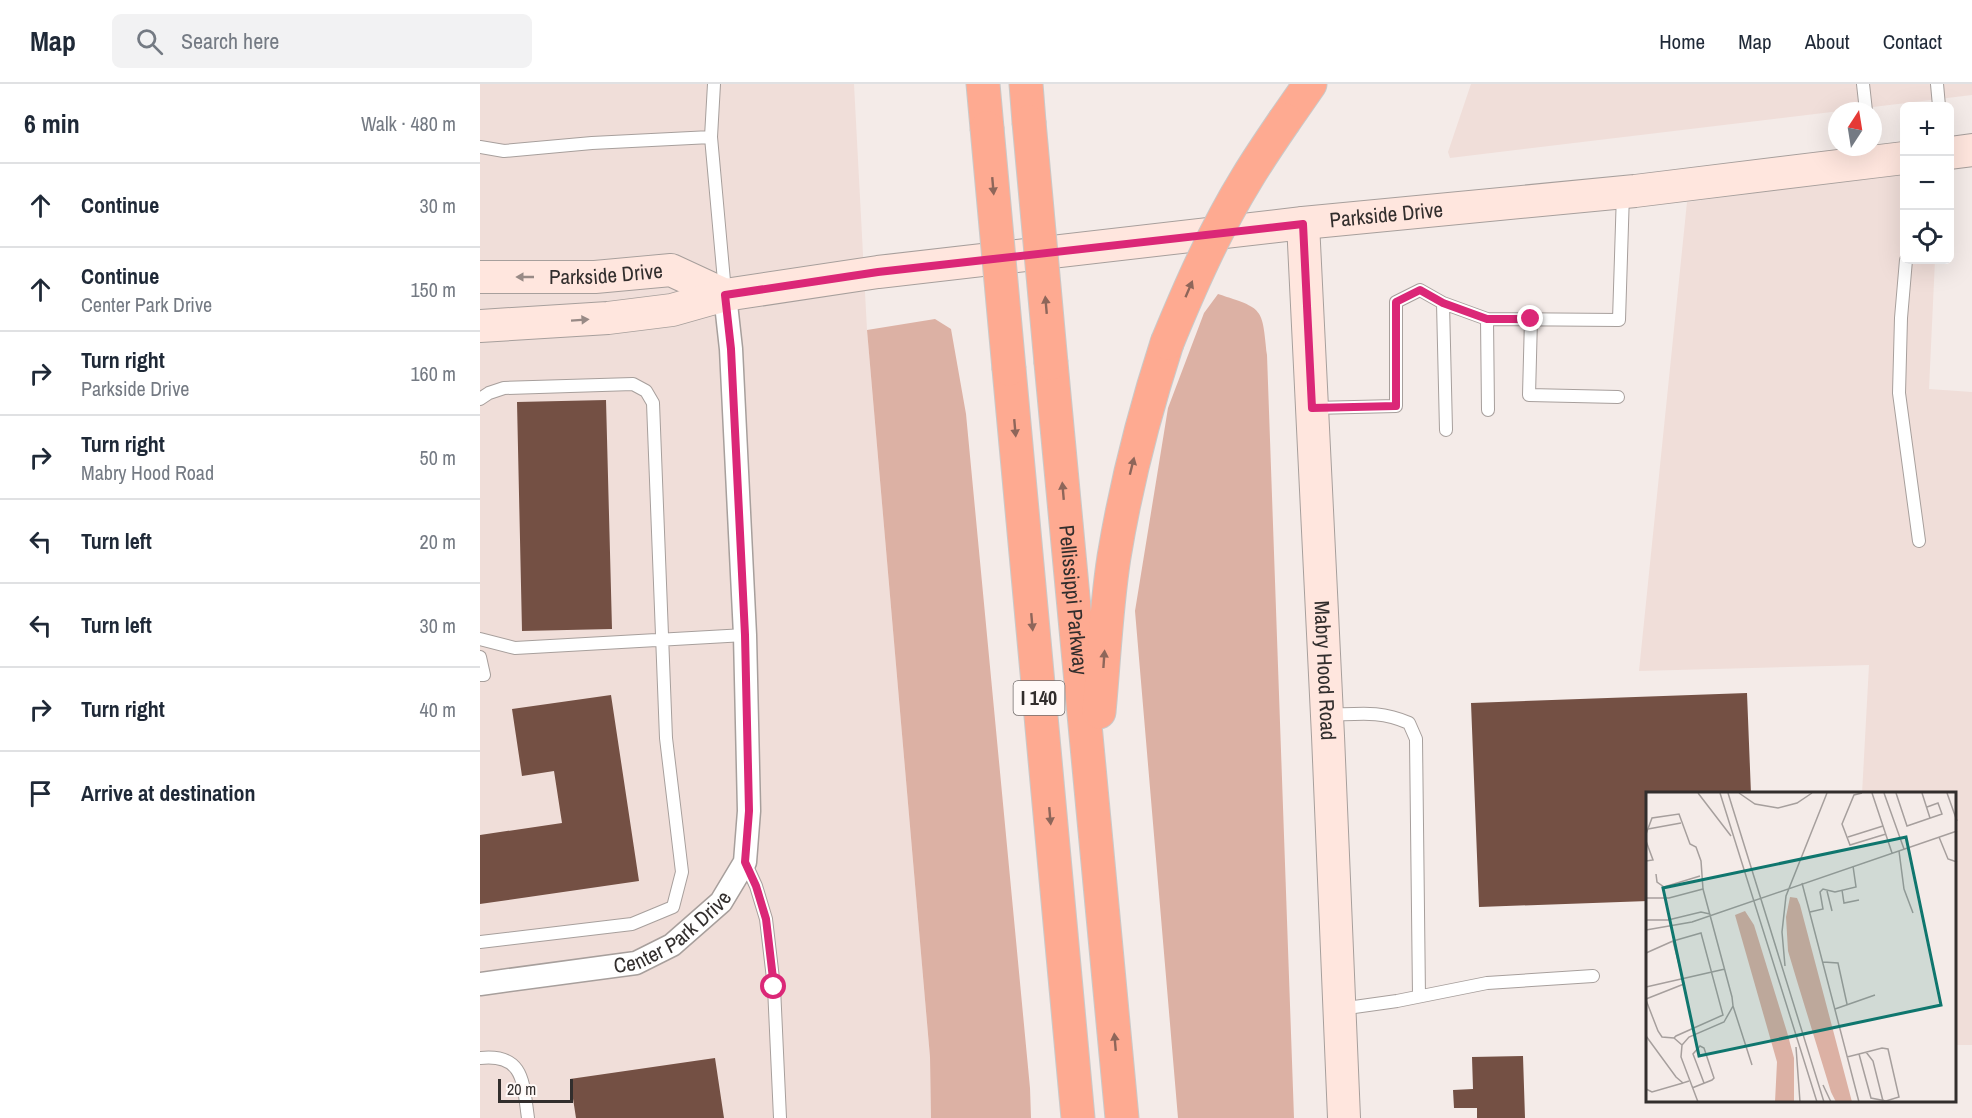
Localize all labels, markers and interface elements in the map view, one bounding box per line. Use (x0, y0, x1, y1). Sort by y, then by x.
search box (112, 14, 532, 68)
text: Map (30, 22, 76, 60)
icon: search (133, 25, 166, 58)
text: Search here (181, 26, 279, 56)
text: Home (1659, 27, 1705, 56)
text: Map (1738, 27, 1772, 56)
text: About (1805, 27, 1850, 56)
text: Contact (1883, 27, 1942, 56)
north arrow (1828, 102, 1882, 156)
map controls (1900, 102, 1954, 264)
button: + (1900, 102, 1954, 156)
text: 6 min (24, 106, 80, 141)
text: Walk · 480 m (361, 110, 456, 137)
button: − (1900, 156, 1954, 210)
one-way arrow (988, 177, 998, 196)
icon: ahead (24, 189, 57, 222)
text: Continue (81, 190, 159, 220)
text: 30 m (420, 192, 456, 219)
street label: Parkside Drive (1328, 195, 1444, 234)
button: locate (1900, 210, 1954, 264)
street label: Parkside Drive (549, 256, 664, 291)
text: Continue (81, 261, 159, 291)
one-way arrow (515, 272, 534, 282)
icon: ahead (24, 273, 57, 306)
text: 150 m (410, 276, 456, 303)
one-way arrow (1184, 280, 1194, 298)
text: Center Park Drive (81, 291, 212, 318)
one-way arrow (1041, 296, 1051, 315)
route end (1517, 305, 1543, 331)
one-way arrow (571, 315, 590, 325)
text: Turn right (81, 345, 165, 375)
icon: right (24, 357, 57, 390)
text: 160 m (410, 360, 456, 387)
text: Parkside Drive (81, 375, 189, 402)
one-way arrow (1010, 418, 1020, 437)
text: Turn right (81, 429, 165, 459)
icon: right (24, 441, 57, 474)
text: 50 m (420, 444, 456, 471)
one-way arrow (1127, 457, 1137, 475)
text: Mabry Hood Road (81, 459, 214, 486)
one-way arrow (1058, 482, 1068, 501)
street label: Pellissippi Parkway (1052, 524, 1095, 677)
icon: left (24, 525, 57, 558)
text: Turn left (81, 526, 152, 556)
text: 20 m (420, 528, 456, 555)
street label: Mabry Hood Road (1307, 600, 1343, 741)
icon: left (24, 609, 57, 642)
text: Turn left (81, 610, 152, 640)
text: 30 m (420, 612, 456, 639)
one-way arrow (1028, 612, 1037, 631)
one-way arrow (1099, 649, 1109, 668)
road number: I 140 (1014, 681, 1064, 715)
icon: right (24, 693, 57, 726)
text: Turn right (81, 694, 165, 724)
text: 40 m (420, 696, 456, 723)
icon: arrive (24, 777, 57, 810)
text: Arrive at destination (81, 778, 255, 808)
inset map (1646, 792, 1957, 1103)
one-way arrow (1045, 807, 1055, 826)
street label: Center Park Drive (612, 886, 738, 980)
route start (760, 973, 786, 999)
one-way arrow (1110, 1033, 1120, 1052)
scale bar (498, 1076, 573, 1104)
text: 20 m (507, 1078, 536, 1100)

